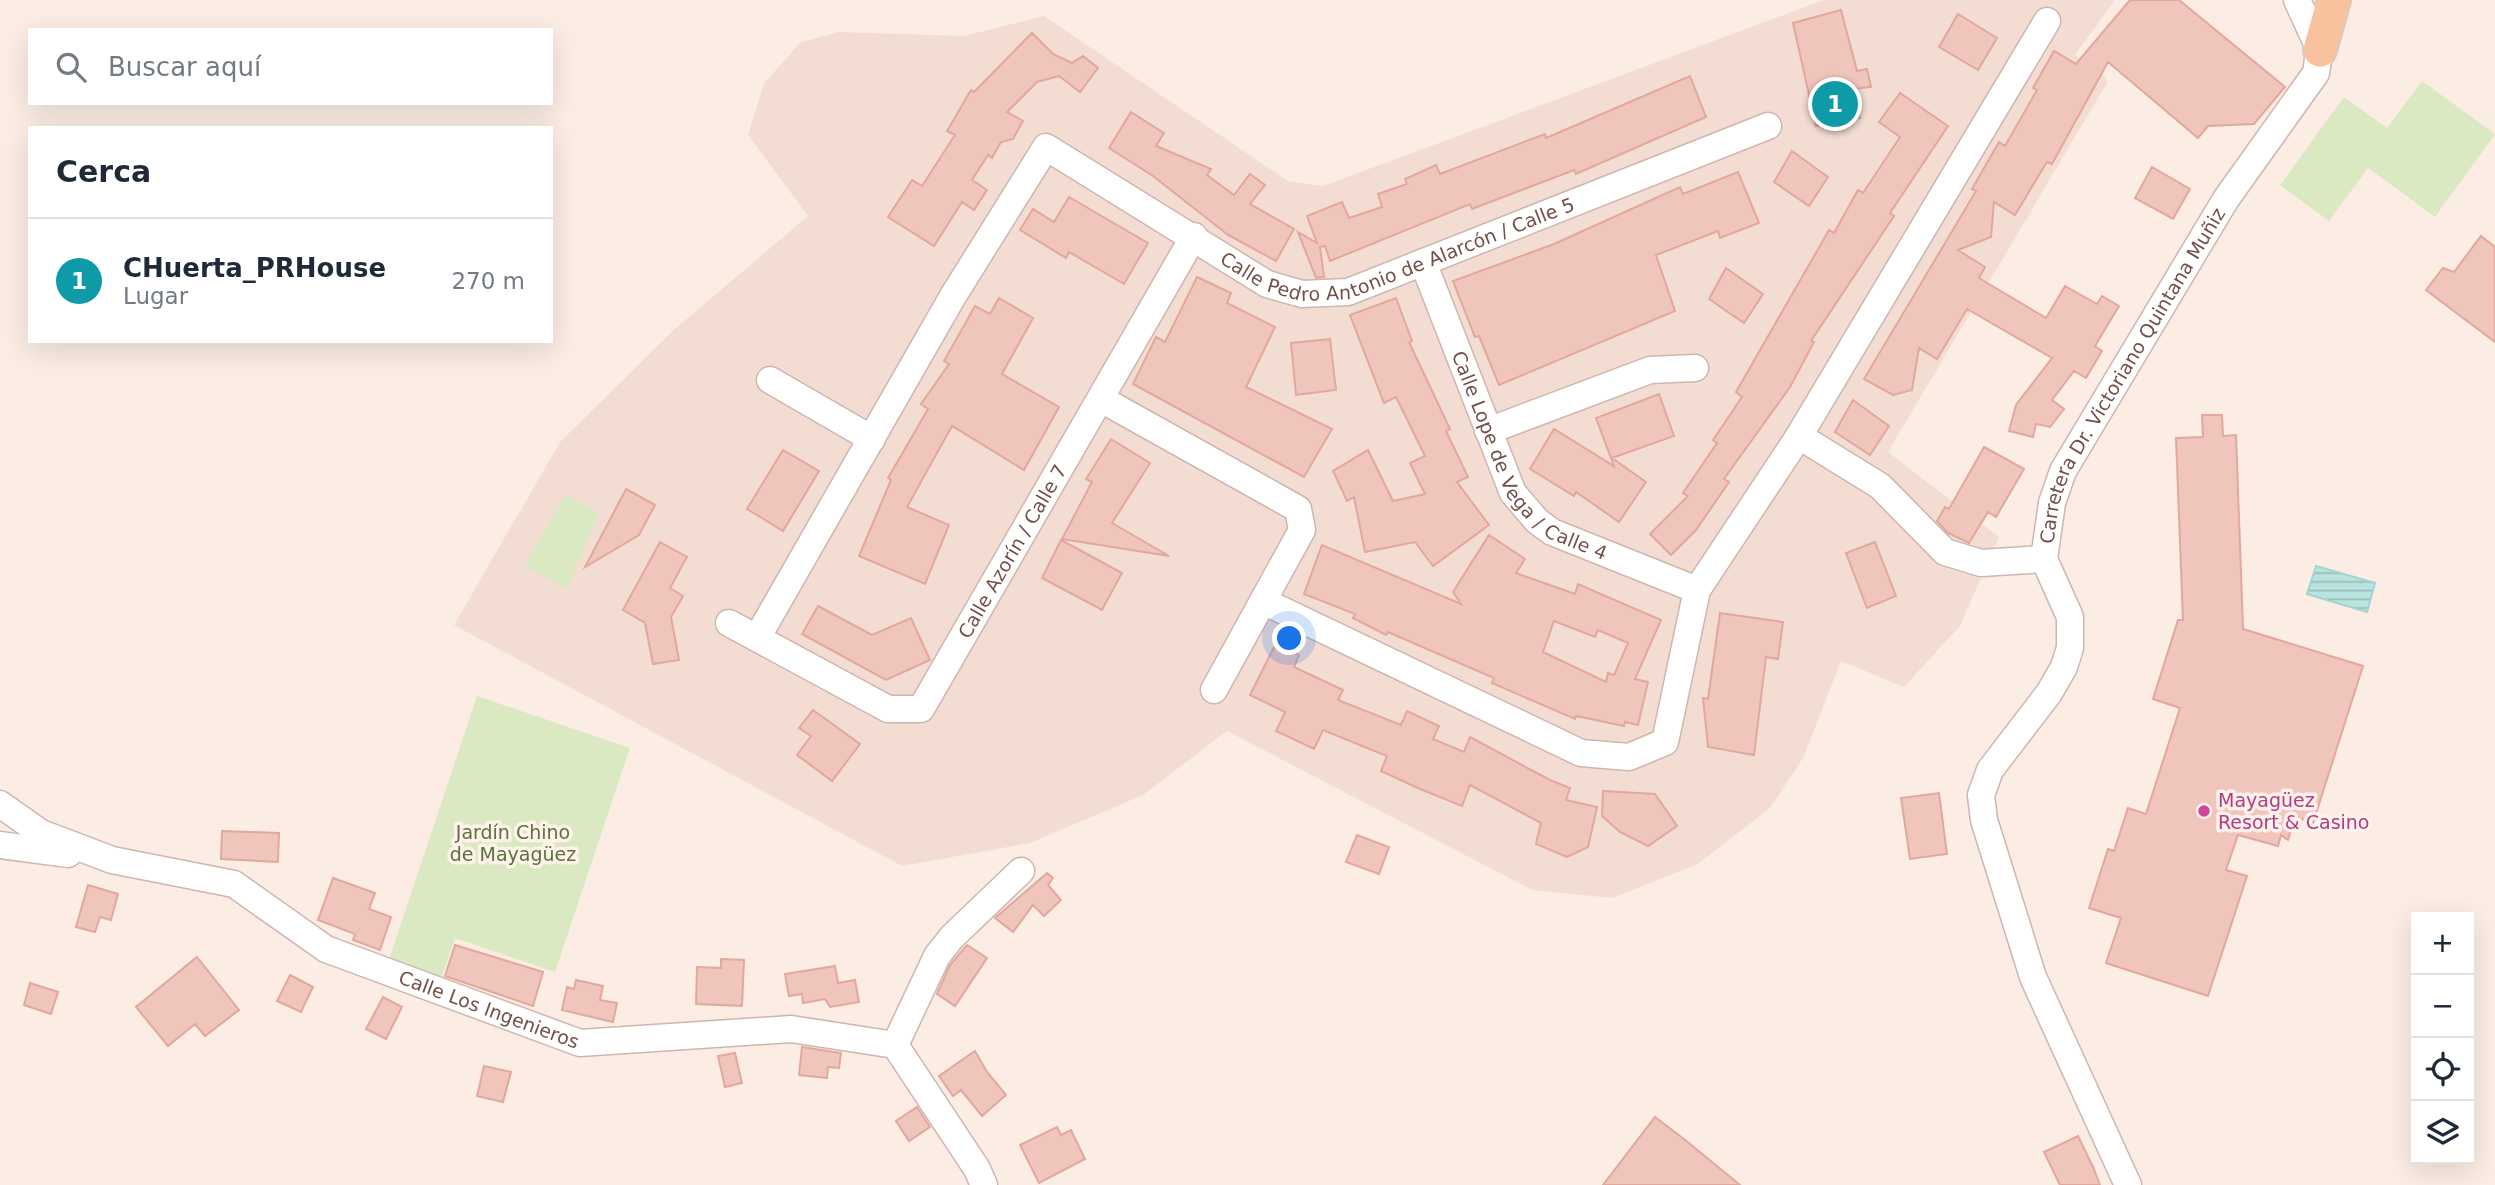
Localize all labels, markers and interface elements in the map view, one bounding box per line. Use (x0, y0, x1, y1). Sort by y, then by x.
search box (28, 28, 553, 105)
icon: search (52, 48, 90, 86)
text: Buscar aquí (108, 52, 261, 82)
pin: 1 (1812, 78, 1858, 130)
text: Cerca (56, 154, 151, 189)
street label: Calle Pedro Antonio de Alarcón / Calle 5 (1217, 193, 1577, 305)
street label: Carretera Dr. Victoriano Quintana Muñiz (2035, 204, 2229, 545)
text: CHuerta_PRHouse (123, 253, 386, 283)
text: 1 (71, 268, 87, 294)
text: 270 m (451, 268, 525, 294)
text: Lugar (123, 283, 188, 309)
street label: Calle Lope de Vega / Calle 4 (1448, 348, 1610, 564)
street label: Calle Azorín / Calle 7 (953, 460, 1071, 642)
your location (1272, 621, 1306, 655)
place label: Mayagüez Resort & Casino (2218, 789, 2369, 833)
marker: Mayagüez Resort & Casino (2196, 803, 2212, 819)
park label: Jardín Chino de Mayagüez (450, 821, 576, 865)
map controls (2411, 912, 2474, 1164)
button: + (2411, 912, 2474, 975)
street label: Calle Los Ingenieros (396, 966, 582, 1053)
button: − (2411, 975, 2474, 1038)
button: locate (2411, 1038, 2474, 1101)
button: layers (2411, 1101, 2474, 1164)

